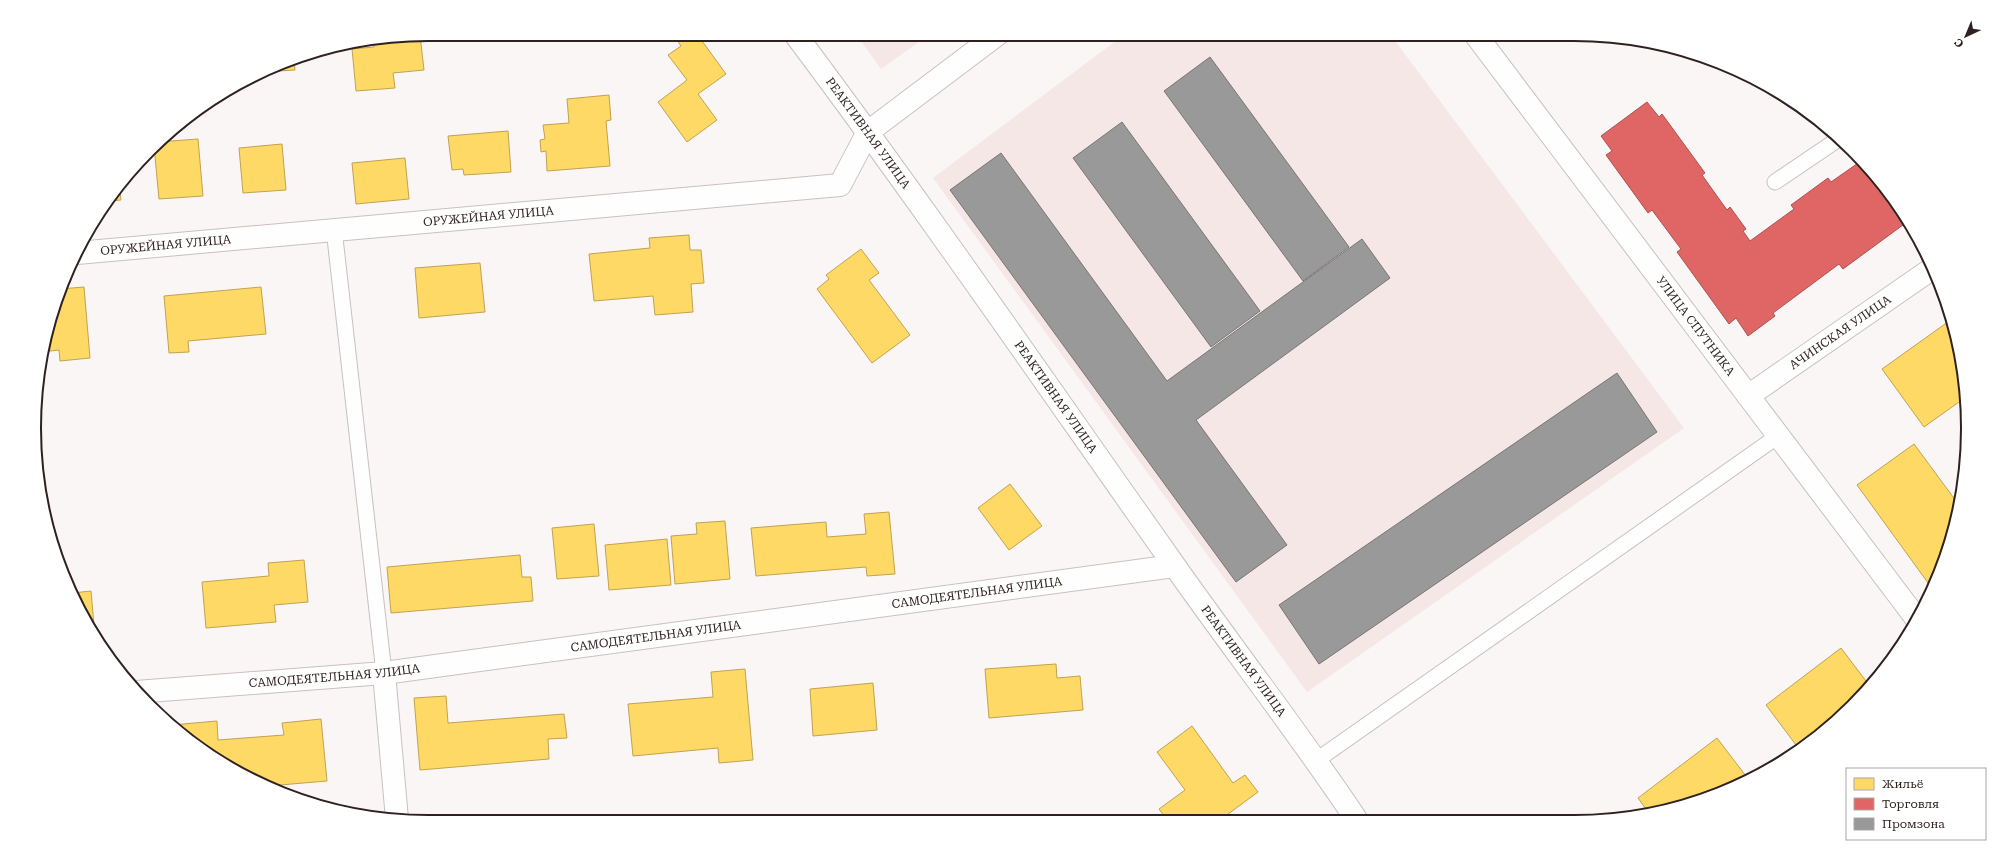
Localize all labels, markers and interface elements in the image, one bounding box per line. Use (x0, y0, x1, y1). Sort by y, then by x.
north arrow (1946, 16, 1986, 56)
text: С (1952, 35, 1967, 50)
street label: РЕАКТИВНАЯ УЛИЦА (823, 75, 913, 192)
street label: ОРУЖЕЙНАЯ УЛИЦА (422, 203, 555, 229)
street label: ОРУЖЕЙНАЯ УЛИЦА (100, 232, 232, 258)
street label: УЛИЦА СПУТНИКА (1654, 274, 1738, 379)
street label: АЧИНСКАЯ УЛИЦА (1787, 292, 1894, 372)
street label: РЕАКТИВНАЯ УЛИЦА (1012, 338, 1100, 456)
street label: САМОДЕЯТЕЛЬНАЯ УЛИЦА (891, 574, 1063, 611)
street label: РЕАКТИВНАЯ УЛИЦА (1198, 603, 1289, 720)
street label: САМОДЕЯТЕЛЬНАЯ УЛИЦА (570, 618, 742, 655)
street label: САМОДЕЯТЕЛЬНАЯ УЛИЦА (248, 661, 421, 690)
legend (1846, 768, 1986, 840)
text: Жильё (1882, 777, 1924, 791)
text: Торговля (1882, 797, 1939, 811)
text: Промзона (1882, 817, 1945, 831)

